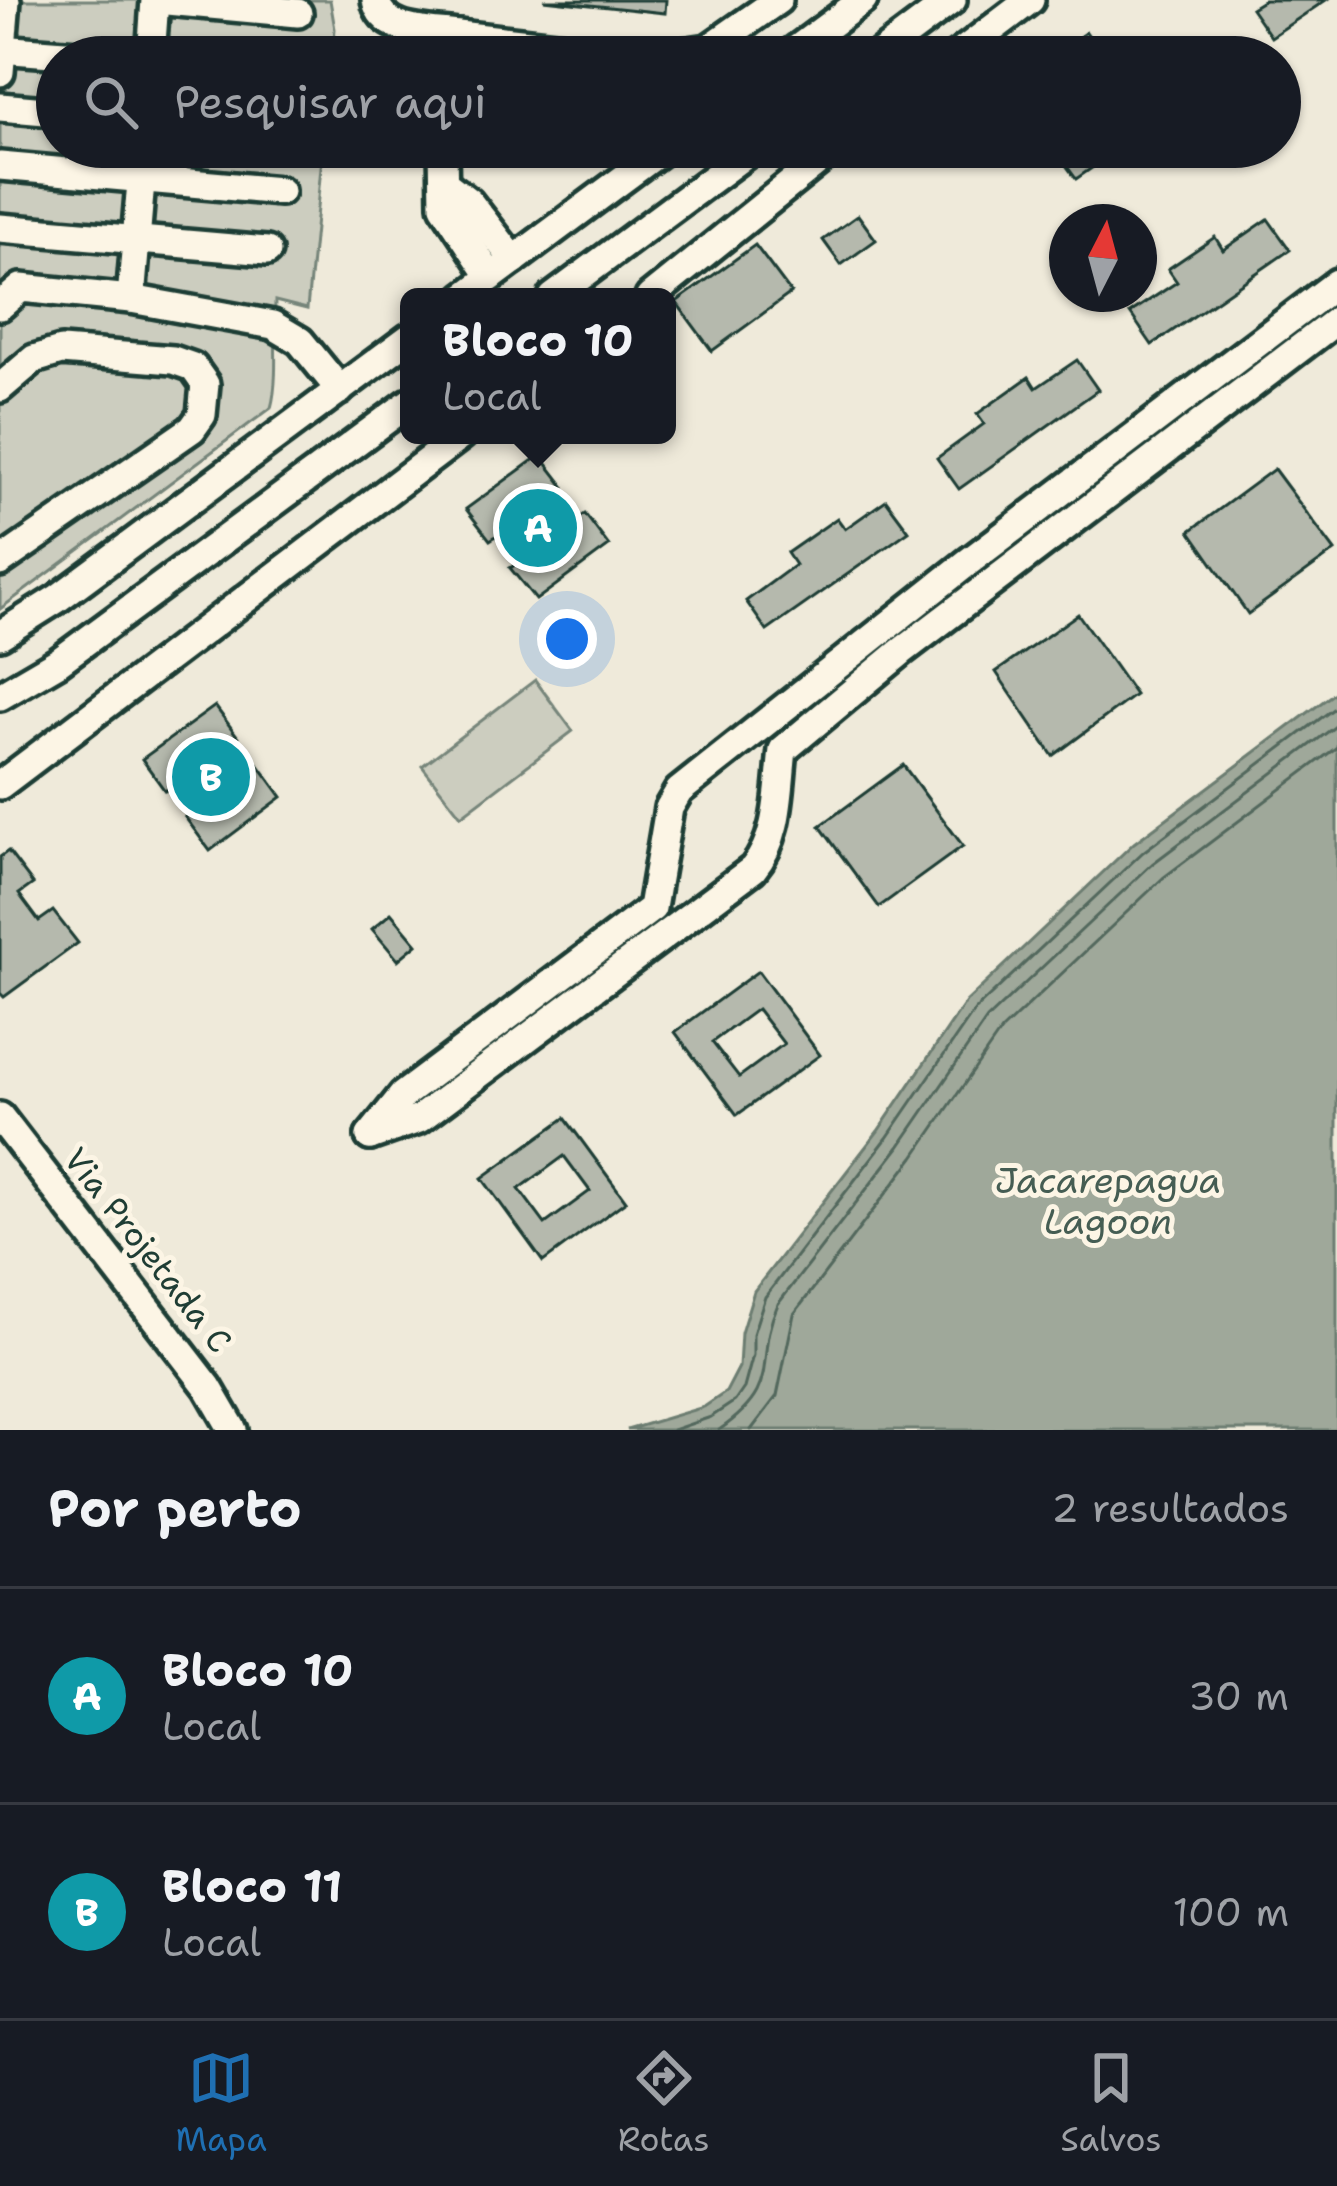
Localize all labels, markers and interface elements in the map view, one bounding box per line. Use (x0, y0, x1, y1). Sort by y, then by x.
search box (36, 36, 1301, 168)
icon: search (78, 69, 144, 135)
text: Pesquisar aqui (174, 72, 487, 132)
north arrow (1049, 204, 1157, 312)
popup (400, 288, 676, 444)
text: Bloco 10 (442, 310, 634, 370)
text: Local (442, 370, 541, 422)
pin: A (499, 483, 577, 573)
your location (537, 609, 597, 669)
pin: B (172, 732, 250, 822)
street label: Via Projetada C (54, 1138, 242, 1362)
water label: Jacarepagua Lagoon (995, 1156, 1221, 1246)
text: Por perto (48, 1474, 302, 1542)
text: 2 resultados (1051, 1482, 1289, 1534)
text: Bloco 10 (162, 1640, 353, 1700)
text: A (72, 1670, 102, 1722)
text: 30 m (1188, 1670, 1289, 1722)
text: Local (162, 1700, 261, 1752)
text: Bloco 11 (162, 1856, 343, 1916)
text: B (75, 1886, 99, 1938)
text: 100 m (1173, 1886, 1289, 1938)
text: Local (162, 1916, 261, 1968)
tab: Mapa (175, 2045, 267, 2162)
tab: Rotas (618, 2045, 710, 2162)
tab: Salvos (1061, 2045, 1162, 2162)

